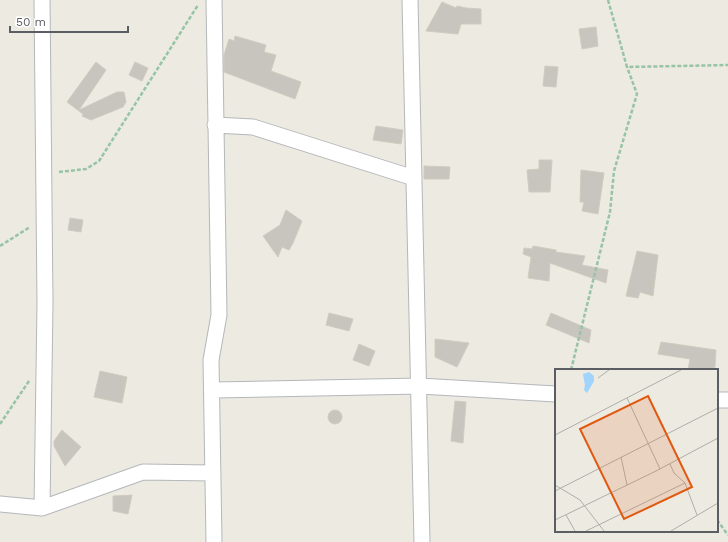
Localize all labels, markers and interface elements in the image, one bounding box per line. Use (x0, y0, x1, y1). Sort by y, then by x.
scale bar (10, 8, 128, 34)
text: 50 m (16, 15, 46, 29)
inset map (555, 369, 718, 532)

